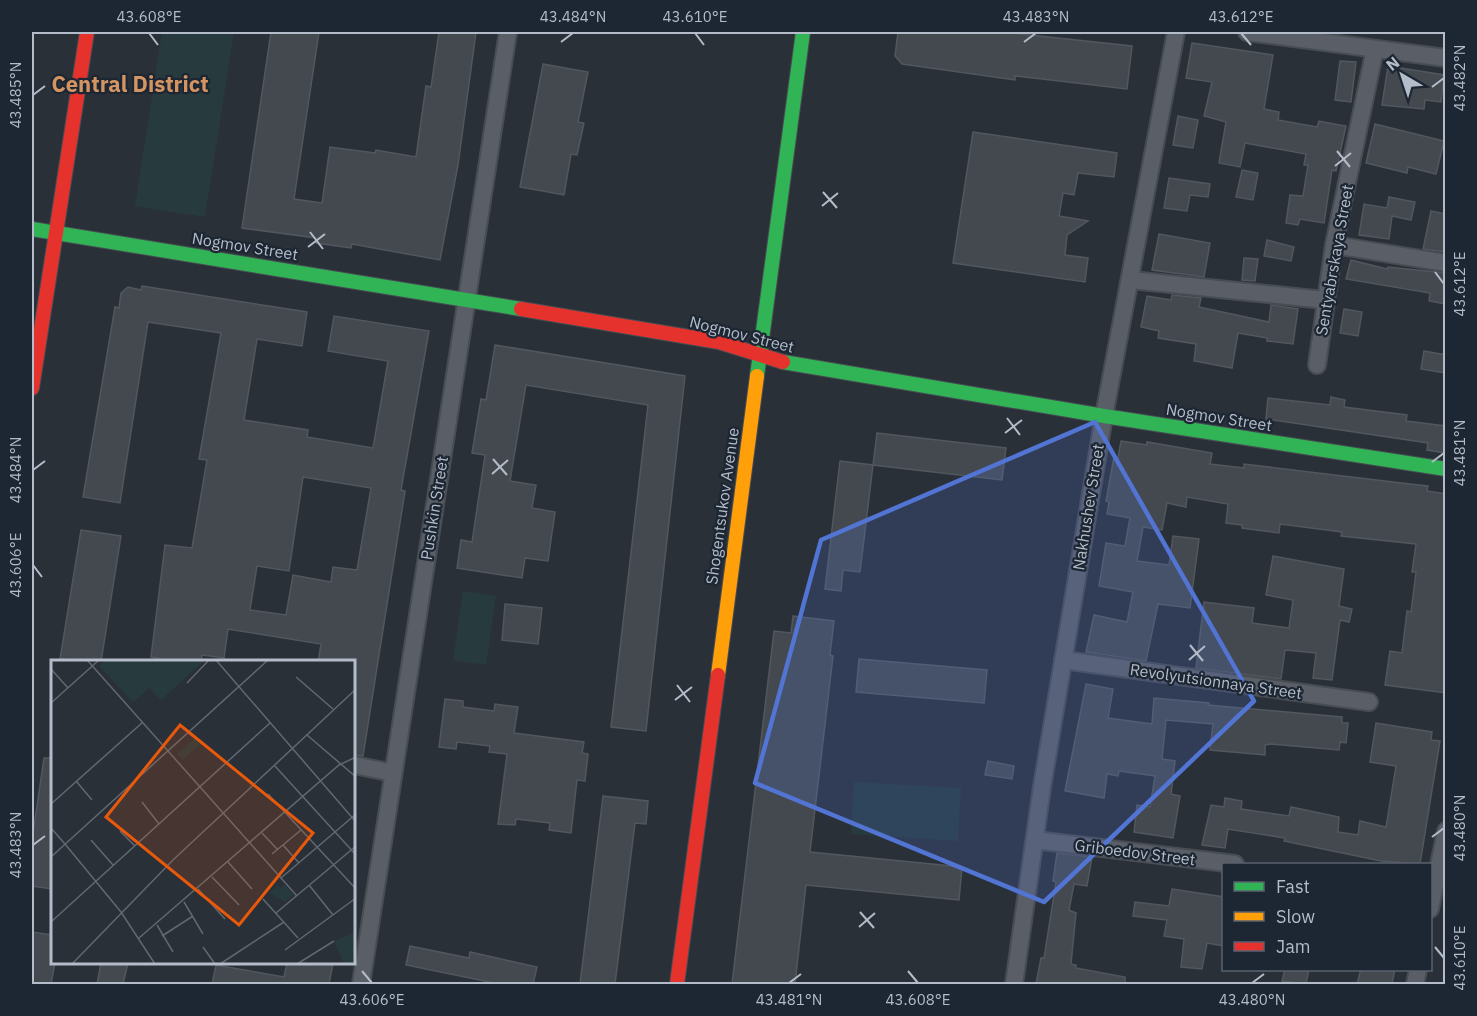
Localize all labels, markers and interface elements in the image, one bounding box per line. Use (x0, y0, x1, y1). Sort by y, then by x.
text: 43.608°E (117, 7, 181, 26)
text: 43.484°N (540, 7, 606, 26)
text: 43.610°E (663, 7, 727, 26)
text: 43.483°N (1003, 7, 1069, 26)
text: 43.612°E (1209, 7, 1273, 26)
north arrow (1372, 45, 1432, 105)
text: 43.482°N (1450, 45, 1469, 111)
text: N (1382, 52, 1403, 75)
text: 43.485°N (6, 62, 25, 128)
district label: Central District (51, 69, 209, 98)
street label: Sentyabrskaya Street (1311, 183, 1357, 337)
street label: Nogmov Street (191, 228, 299, 264)
text: 43.612°E (1450, 252, 1469, 316)
street label: Nogmov Street (688, 311, 796, 357)
street label: Nogmov Street (1165, 399, 1273, 435)
text: 43.481°N (1450, 420, 1469, 486)
street label: Shogentsukov Avenue (701, 426, 743, 586)
text: 43.484°N (6, 437, 25, 503)
street label: Nakhushev Street (1068, 442, 1108, 572)
street label: Pushkin Street (416, 455, 452, 561)
text: 43.606°E (6, 533, 25, 597)
street label: Revolyutsionnaya Street (1129, 659, 1303, 703)
inset map (51, 660, 356, 965)
text: 43.480°N (1450, 795, 1469, 861)
text: 43.483°N (6, 812, 25, 878)
street label: Griboedov Street (1073, 835, 1197, 869)
legend (1222, 863, 1432, 971)
text: Fast (1276, 875, 1310, 898)
text: Slow (1276, 905, 1315, 928)
text: 43.610°E (1450, 926, 1469, 990)
text: Jam (1276, 935, 1311, 958)
text: 43.606°E (340, 990, 404, 1009)
text: 43.481°N (756, 990, 822, 1009)
text: 43.608°E (886, 990, 950, 1009)
text: 43.480°N (1219, 990, 1285, 1009)

